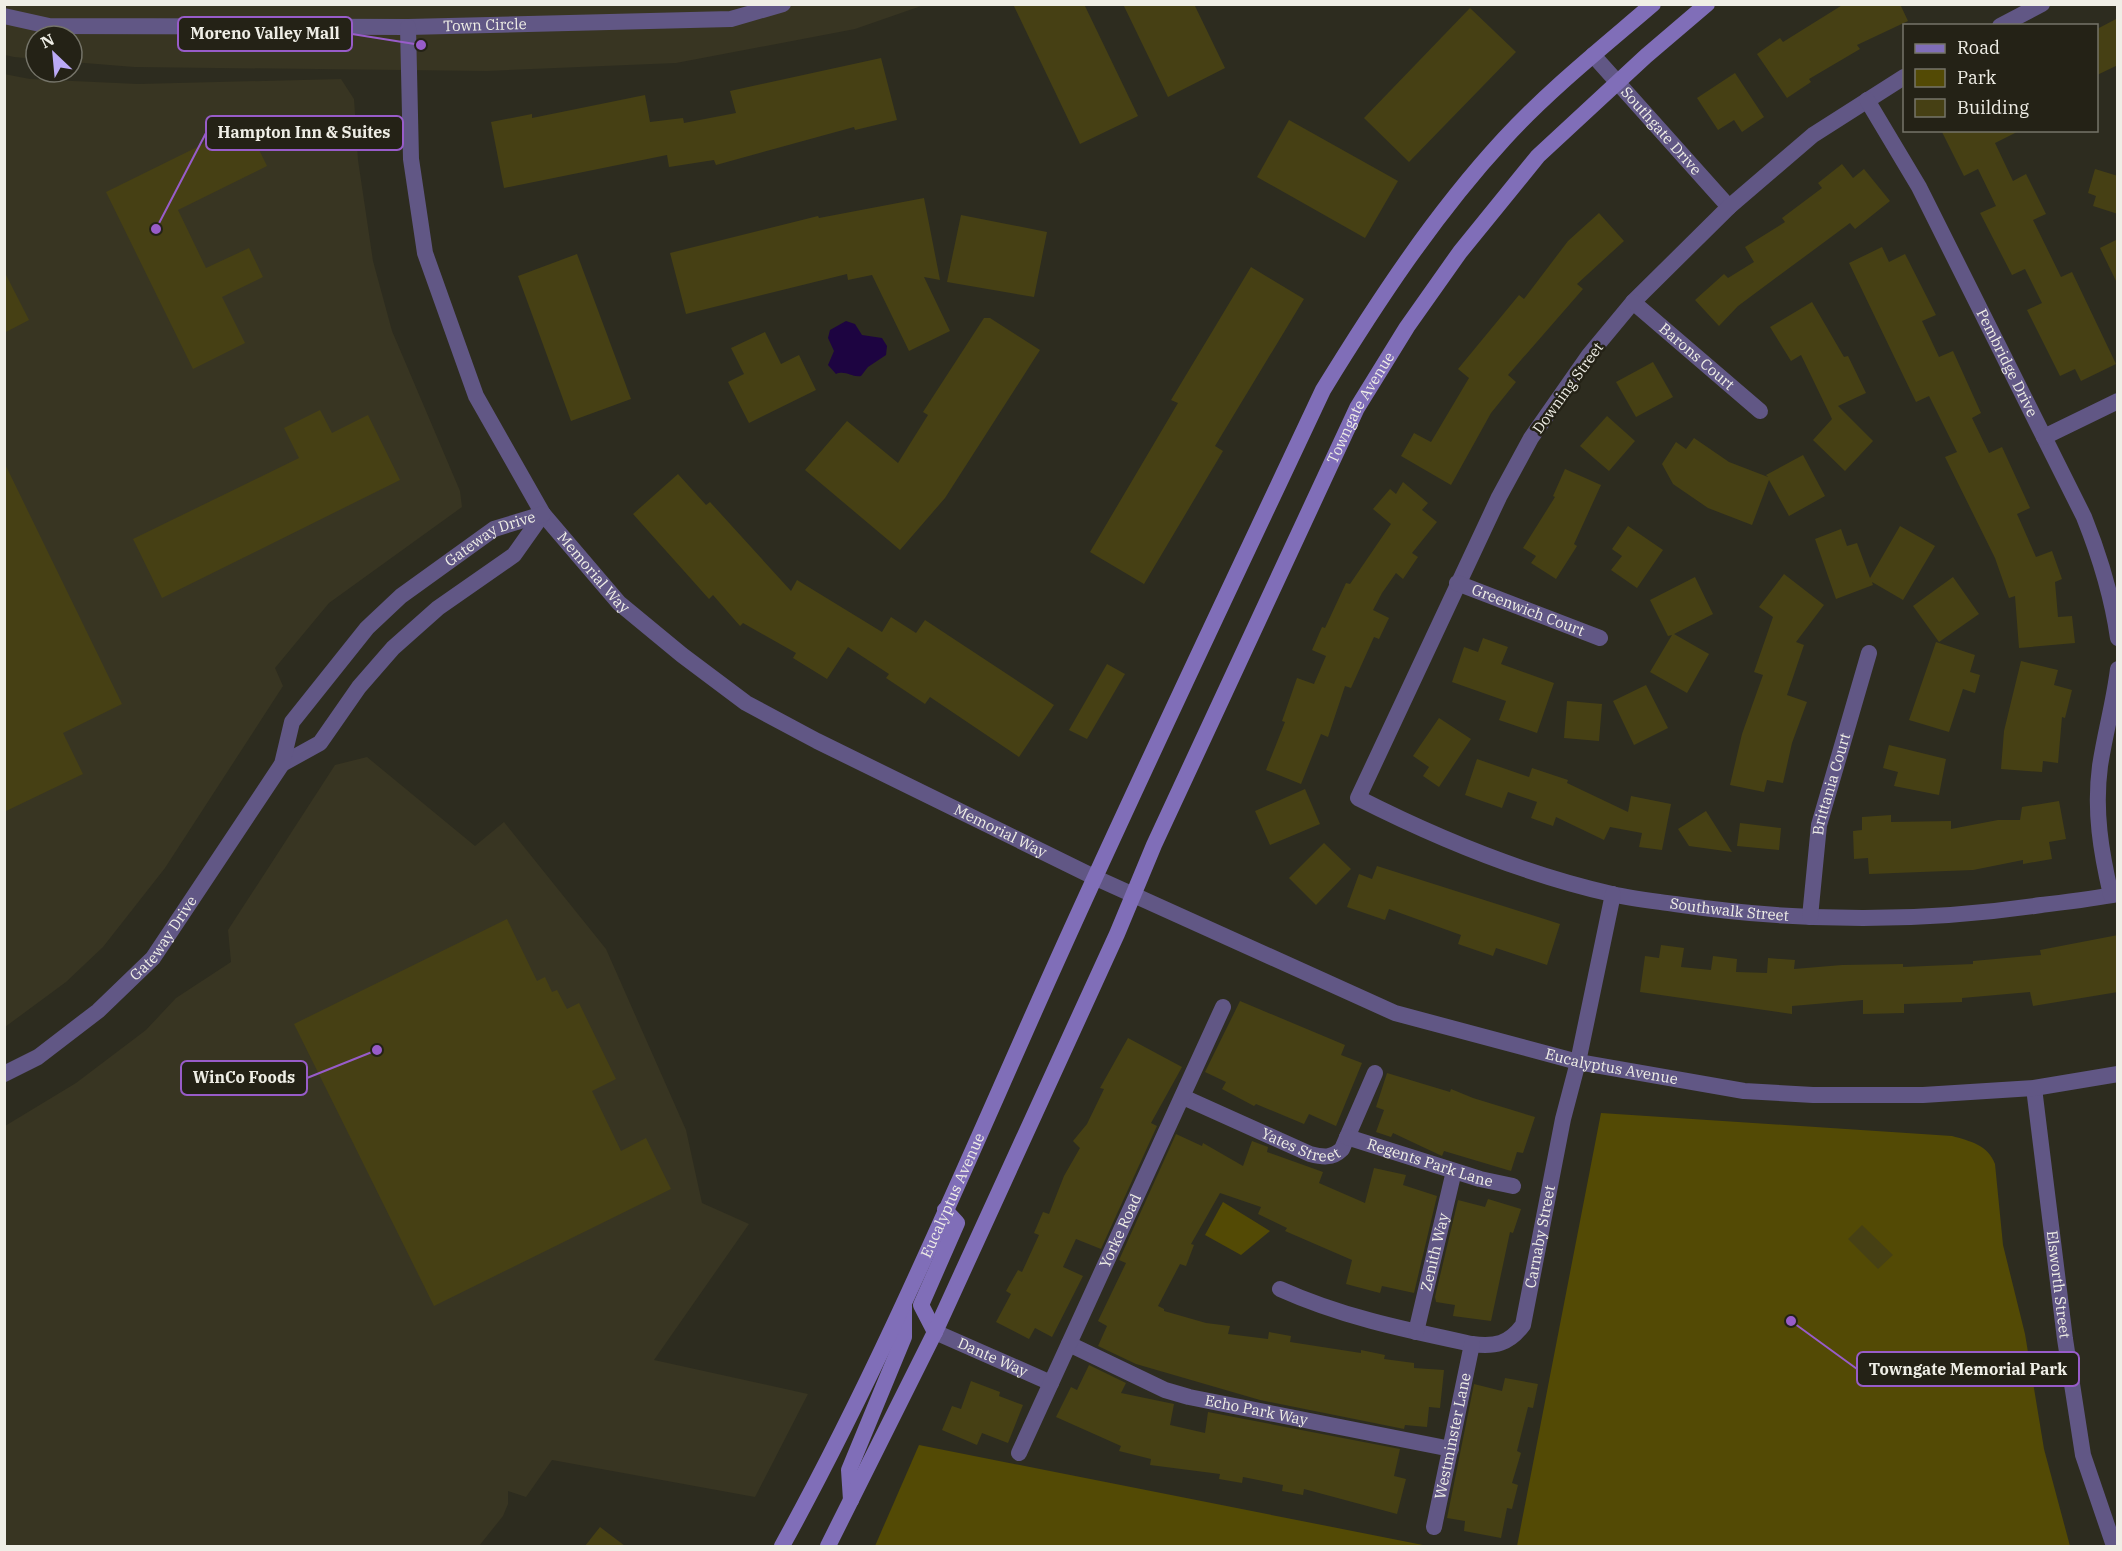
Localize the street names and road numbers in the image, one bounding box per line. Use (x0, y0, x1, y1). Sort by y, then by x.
street label: Town Circle (443, 14, 527, 35)
street label: Southgate Drive (1617, 83, 1706, 179)
street label: Pembridge Drive (1972, 305, 2042, 420)
street label: Barons Court (1655, 319, 1739, 394)
street label: Downing Street (1528, 338, 1607, 437)
street label: Towngate Avenue (1322, 348, 1398, 467)
street label: Gateway Drive (441, 507, 538, 570)
street label: Memorial Way (554, 528, 634, 617)
street label: Greenwich Court (1469, 580, 1587, 640)
street label: Brittania Court (1808, 731, 1854, 836)
street label: Memorial Way (951, 800, 1050, 861)
street label: Gateway Drive (125, 892, 201, 984)
street label: Southwalk Street (1669, 893, 1790, 925)
street label: Eucalyptus Avenue (1543, 1044, 1679, 1088)
street label: Yates Street (1258, 1123, 1344, 1166)
street label: Eucalyptus Avenue (916, 1130, 988, 1261)
street label: Regents Park Lane (1365, 1134, 1495, 1190)
street label: Carnaby Street (1520, 1183, 1559, 1290)
street label: Yorke Road (1095, 1191, 1145, 1271)
street label: Zenith Way (1416, 1211, 1453, 1293)
street label: Elsworth Street (2043, 1229, 2075, 1339)
street label: Dante Way (955, 1333, 1031, 1381)
street label: Westminster Lane (1430, 1371, 1475, 1501)
street label: Echo Park Way (1203, 1390, 1309, 1429)

